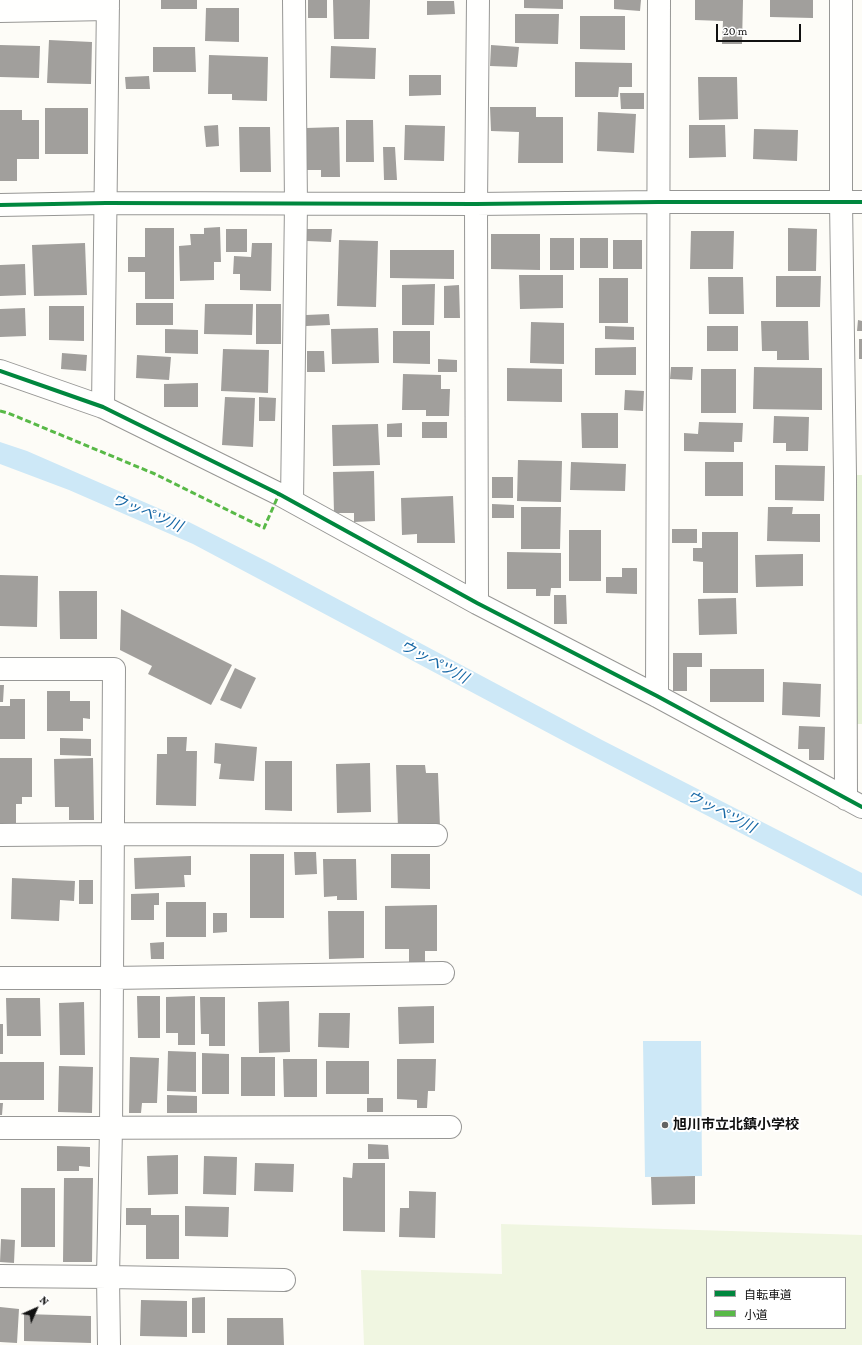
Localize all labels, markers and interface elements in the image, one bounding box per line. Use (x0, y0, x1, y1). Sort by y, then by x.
scale bar (718, 16, 803, 42)
text: 20 m (723, 24, 747, 38)
water label: ウッペツ川 (109, 490, 185, 536)
water label: ウッペツ川 (397, 636, 471, 688)
water label: ウッペツ川 (684, 787, 758, 837)
place label: 旭川市立北鎮小学校 (673, 1117, 799, 1133)
marker: 旭川市立北鎮小学校 (660, 1120, 670, 1130)
legend (706, 1277, 846, 1329)
text: 自転車道 (744, 1288, 792, 1302)
north arrow (16, 1289, 56, 1329)
text: N (38, 1294, 51, 1307)
text: 小道 (744, 1308, 768, 1322)

